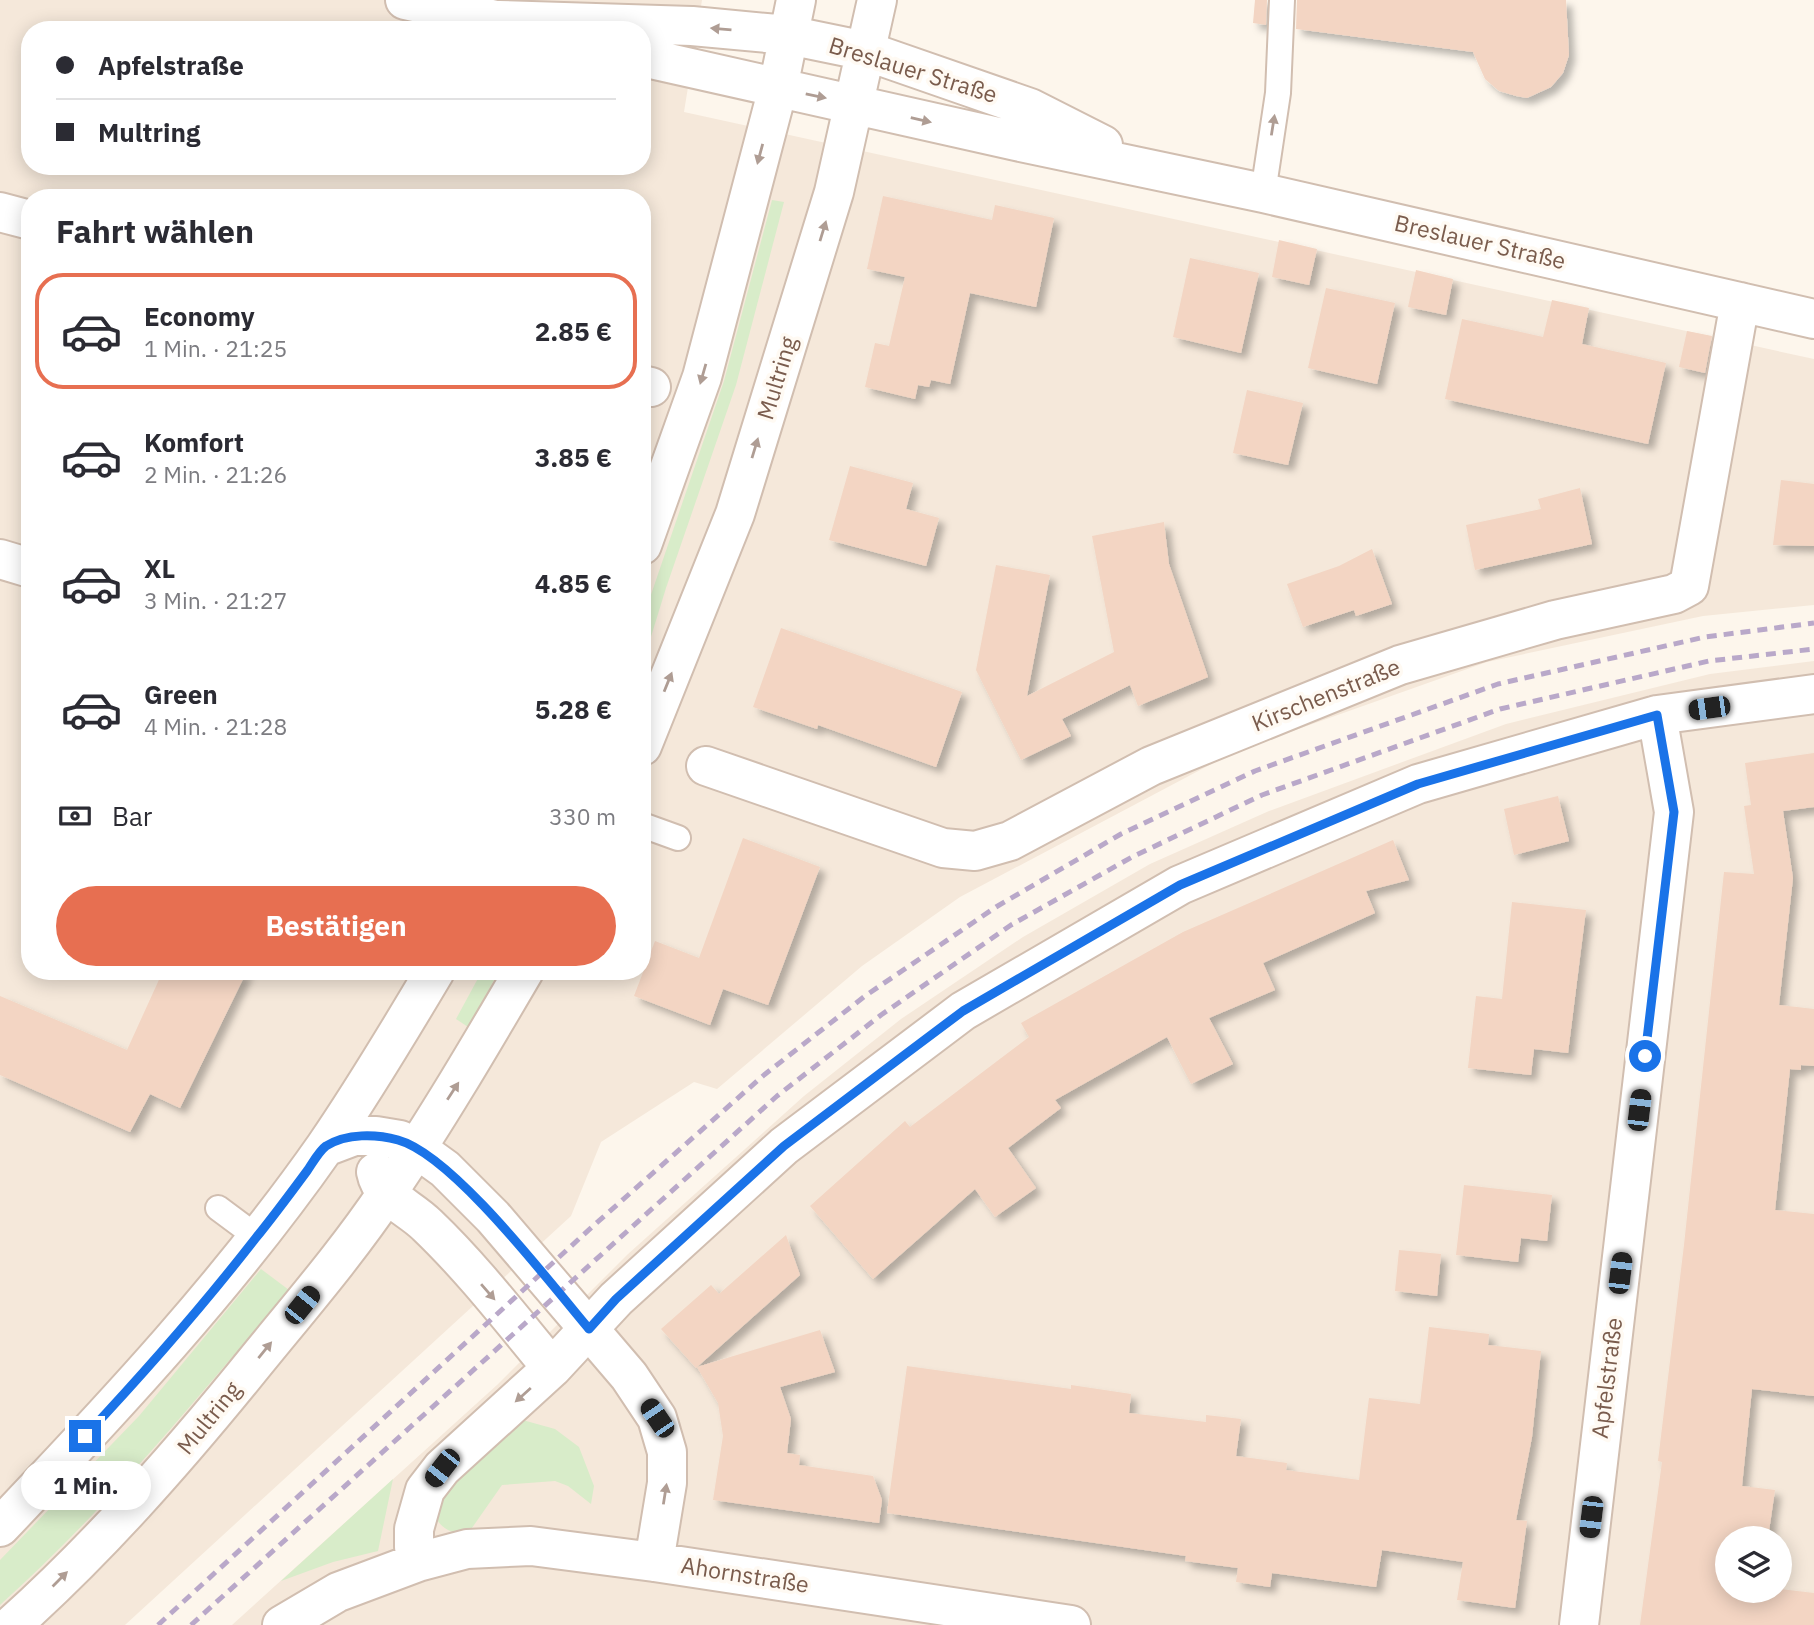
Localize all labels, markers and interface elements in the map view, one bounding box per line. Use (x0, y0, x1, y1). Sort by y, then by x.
one-way arrow (709, 23, 731, 34)
street label: Breslauer Straße (825, 29, 1001, 109)
text: Apfelstraße (98, 48, 244, 82)
one-way arrow (805, 91, 827, 102)
one-way arrow (910, 114, 932, 125)
one-way arrow (1268, 114, 1279, 136)
text: Multring (98, 115, 200, 149)
one-way arrow (754, 143, 764, 164)
street label: Breslauer Straße (1392, 207, 1569, 275)
text: Fahrt wählen (56, 210, 254, 252)
one-way arrow (818, 220, 828, 241)
text: Economy (144, 299, 255, 333)
icon: car (60, 300, 123, 363)
text: 2.85 € (535, 314, 612, 348)
text: 1 Min. · 21:25 (144, 333, 287, 363)
street label: Multring (749, 333, 803, 423)
one-way arrow (697, 364, 707, 385)
text: Komfort (144, 425, 244, 459)
icon: car (60, 426, 123, 489)
one-way arrow (751, 438, 761, 459)
text: 3.85 € (535, 440, 612, 474)
text: 2 Min. · 21:26 (144, 459, 287, 489)
text: XL (144, 551, 175, 585)
icon: car (60, 552, 123, 615)
text: 4.85 € (535, 566, 612, 600)
text: 3 Min. · 21:27 (144, 585, 287, 615)
street label: Kirschenstraße (1247, 651, 1404, 737)
one-way arrow (662, 672, 673, 693)
text: Green (144, 677, 218, 711)
icon: car (60, 678, 123, 741)
text: 5.28 € (535, 692, 612, 726)
car (1687, 695, 1732, 721)
text: 4 Min. · 21:28 (144, 711, 287, 741)
icon: cash (56, 797, 94, 835)
text: Bar (112, 799, 152, 833)
text: 330 m (549, 801, 616, 831)
button: Bestätigen (56, 886, 616, 966)
route start (1629, 1040, 1661, 1072)
one-way arrow (447, 1081, 460, 1100)
car (1627, 1088, 1652, 1132)
car (1608, 1251, 1633, 1295)
car (281, 1282, 324, 1328)
one-way arrow (480, 1283, 495, 1300)
street label: Apfelstraße (1584, 1316, 1628, 1440)
one-way arrow (257, 1342, 272, 1359)
street label: Multring (170, 1375, 247, 1460)
one-way arrow (515, 1386, 532, 1402)
car (637, 1395, 678, 1441)
route end (69, 1420, 101, 1452)
car (421, 1445, 464, 1491)
callout: 1 Min. (20, 1460, 150, 1510)
text: 1 Min. (53, 1470, 119, 1500)
one-way arrow (660, 1483, 671, 1505)
car (1579, 1495, 1604, 1539)
map controls (1715, 1526, 1792, 1603)
button: layers (1715, 1526, 1792, 1603)
street label: Ahornstraße (679, 1549, 811, 1599)
one-way arrow (52, 1570, 69, 1587)

